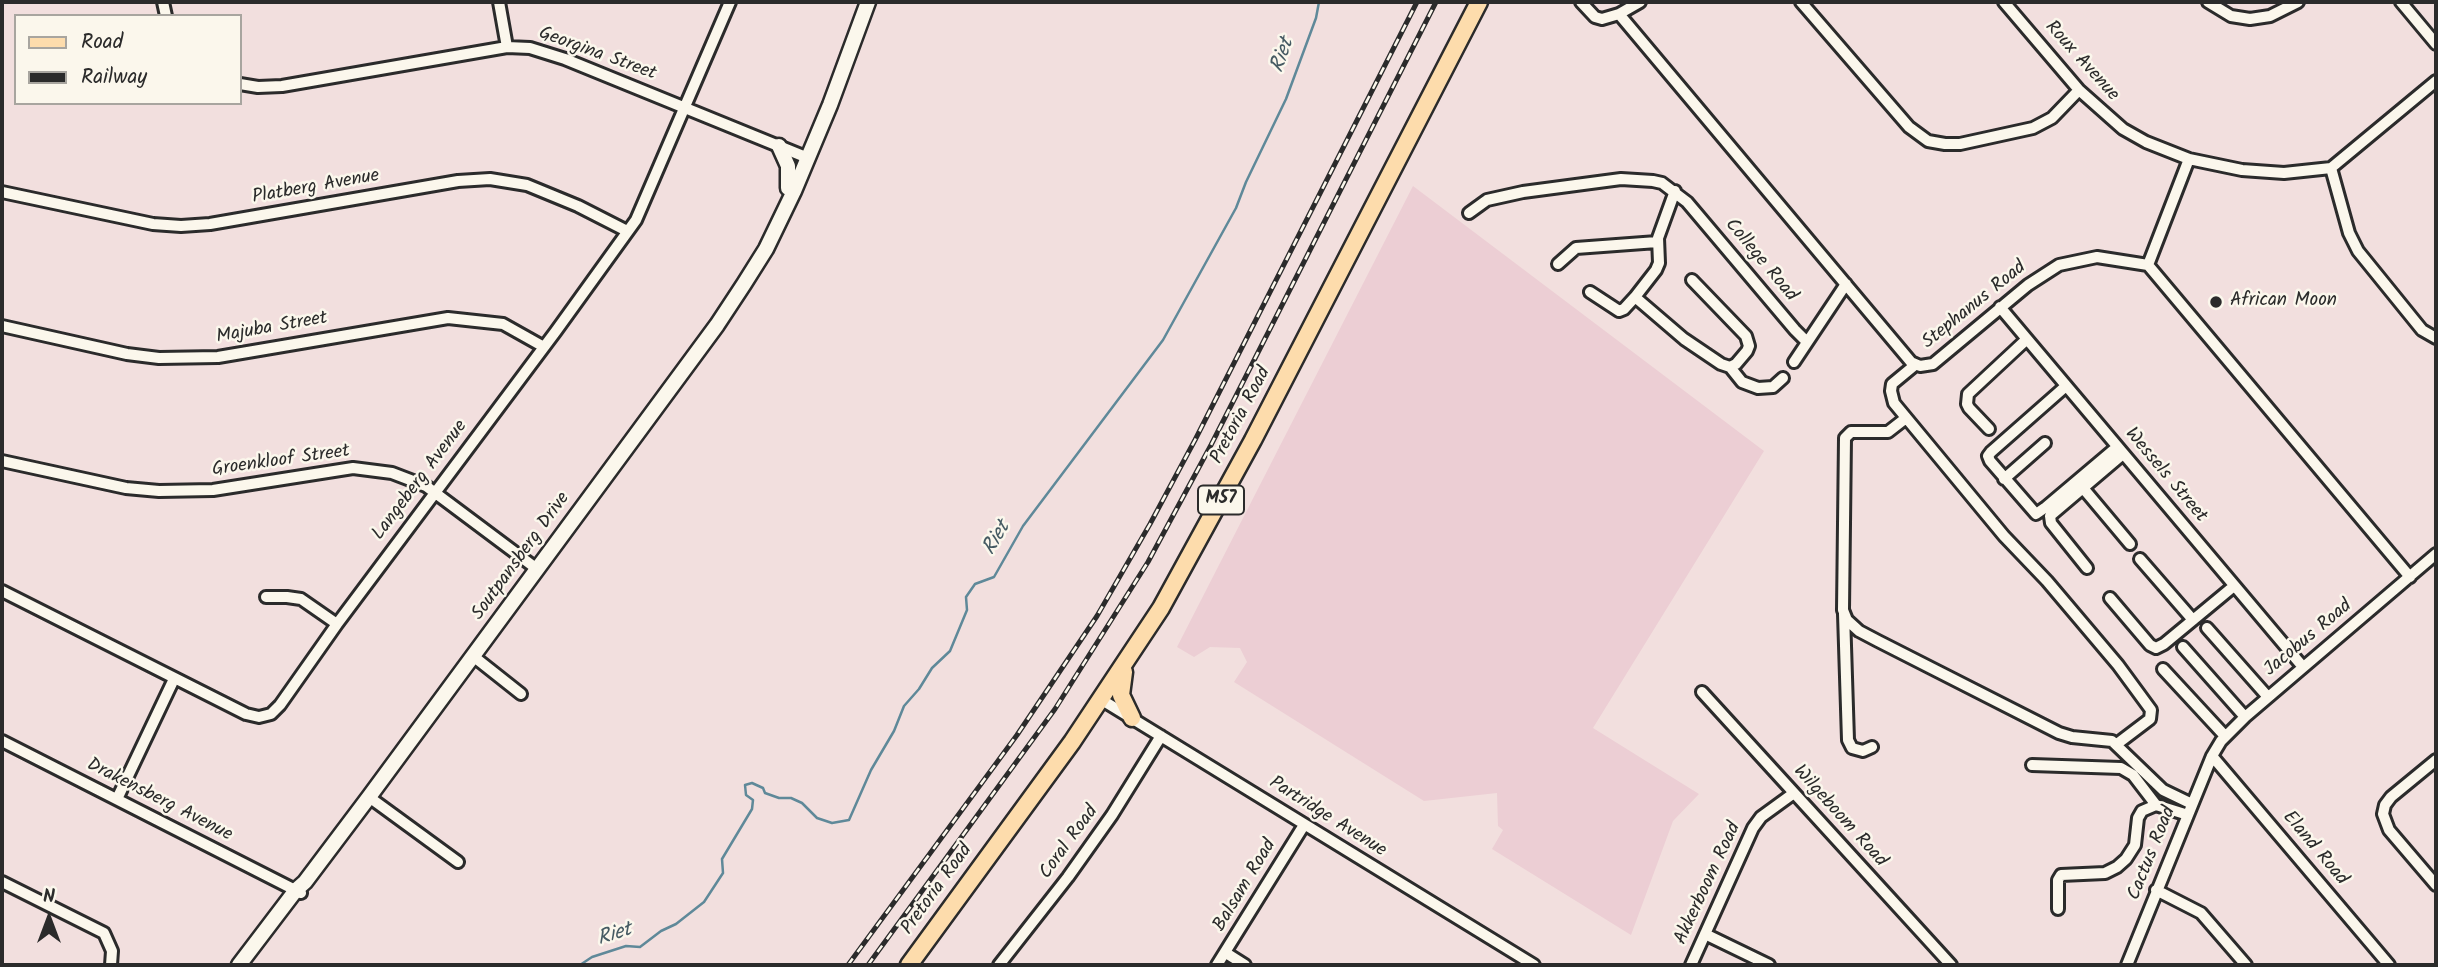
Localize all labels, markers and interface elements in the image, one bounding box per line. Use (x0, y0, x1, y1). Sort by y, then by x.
legend (14, 14, 242, 105)
street label: Roux Avenue (2039, 17, 2123, 107)
street label: Georgina Street (535, 23, 659, 87)
text: Road (81, 26, 123, 59)
water label: Riet (1266, 35, 1302, 77)
text: Railway (81, 61, 147, 94)
street label: Platberg Avenue (251, 166, 381, 210)
street label: College Road (1719, 215, 1801, 307)
street label: Stephanus Road (1918, 257, 2032, 355)
place label: African Moon (2230, 291, 2337, 313)
marker: African Moon (2208, 294, 2224, 310)
street label: Majuba Street (215, 308, 329, 350)
street label: Pretoria Road (1207, 364, 1277, 468)
street label: Langeberg Avenue (368, 416, 474, 546)
street label: Wessels Street (2119, 424, 2211, 528)
street label: Groenkloof Street (211, 441, 351, 483)
road number: M57 (1198, 486, 1244, 514)
street label: Soutpansberg Drive (468, 489, 576, 625)
water label: Riet (978, 518, 1018, 560)
street label: Jacobus Road (2260, 596, 2358, 682)
street label: Drakensberg Avenue (82, 754, 236, 848)
street label: Wilgeboom Road (1787, 761, 1891, 873)
street label: Partridge Avenue (1264, 773, 1390, 863)
street label: Coral Road (1036, 802, 1104, 884)
street label: Cactus Road (2124, 804, 2182, 904)
street label: Eland Road (2276, 807, 2352, 891)
street label: Akkerboom Road (1671, 819, 1747, 949)
street label: Balsam Road (1210, 836, 1282, 936)
street label: Pretoria Road (897, 840, 979, 940)
text: N (43, 882, 55, 912)
north arrow (14, 883, 84, 953)
water label: Riet (595, 919, 635, 953)

